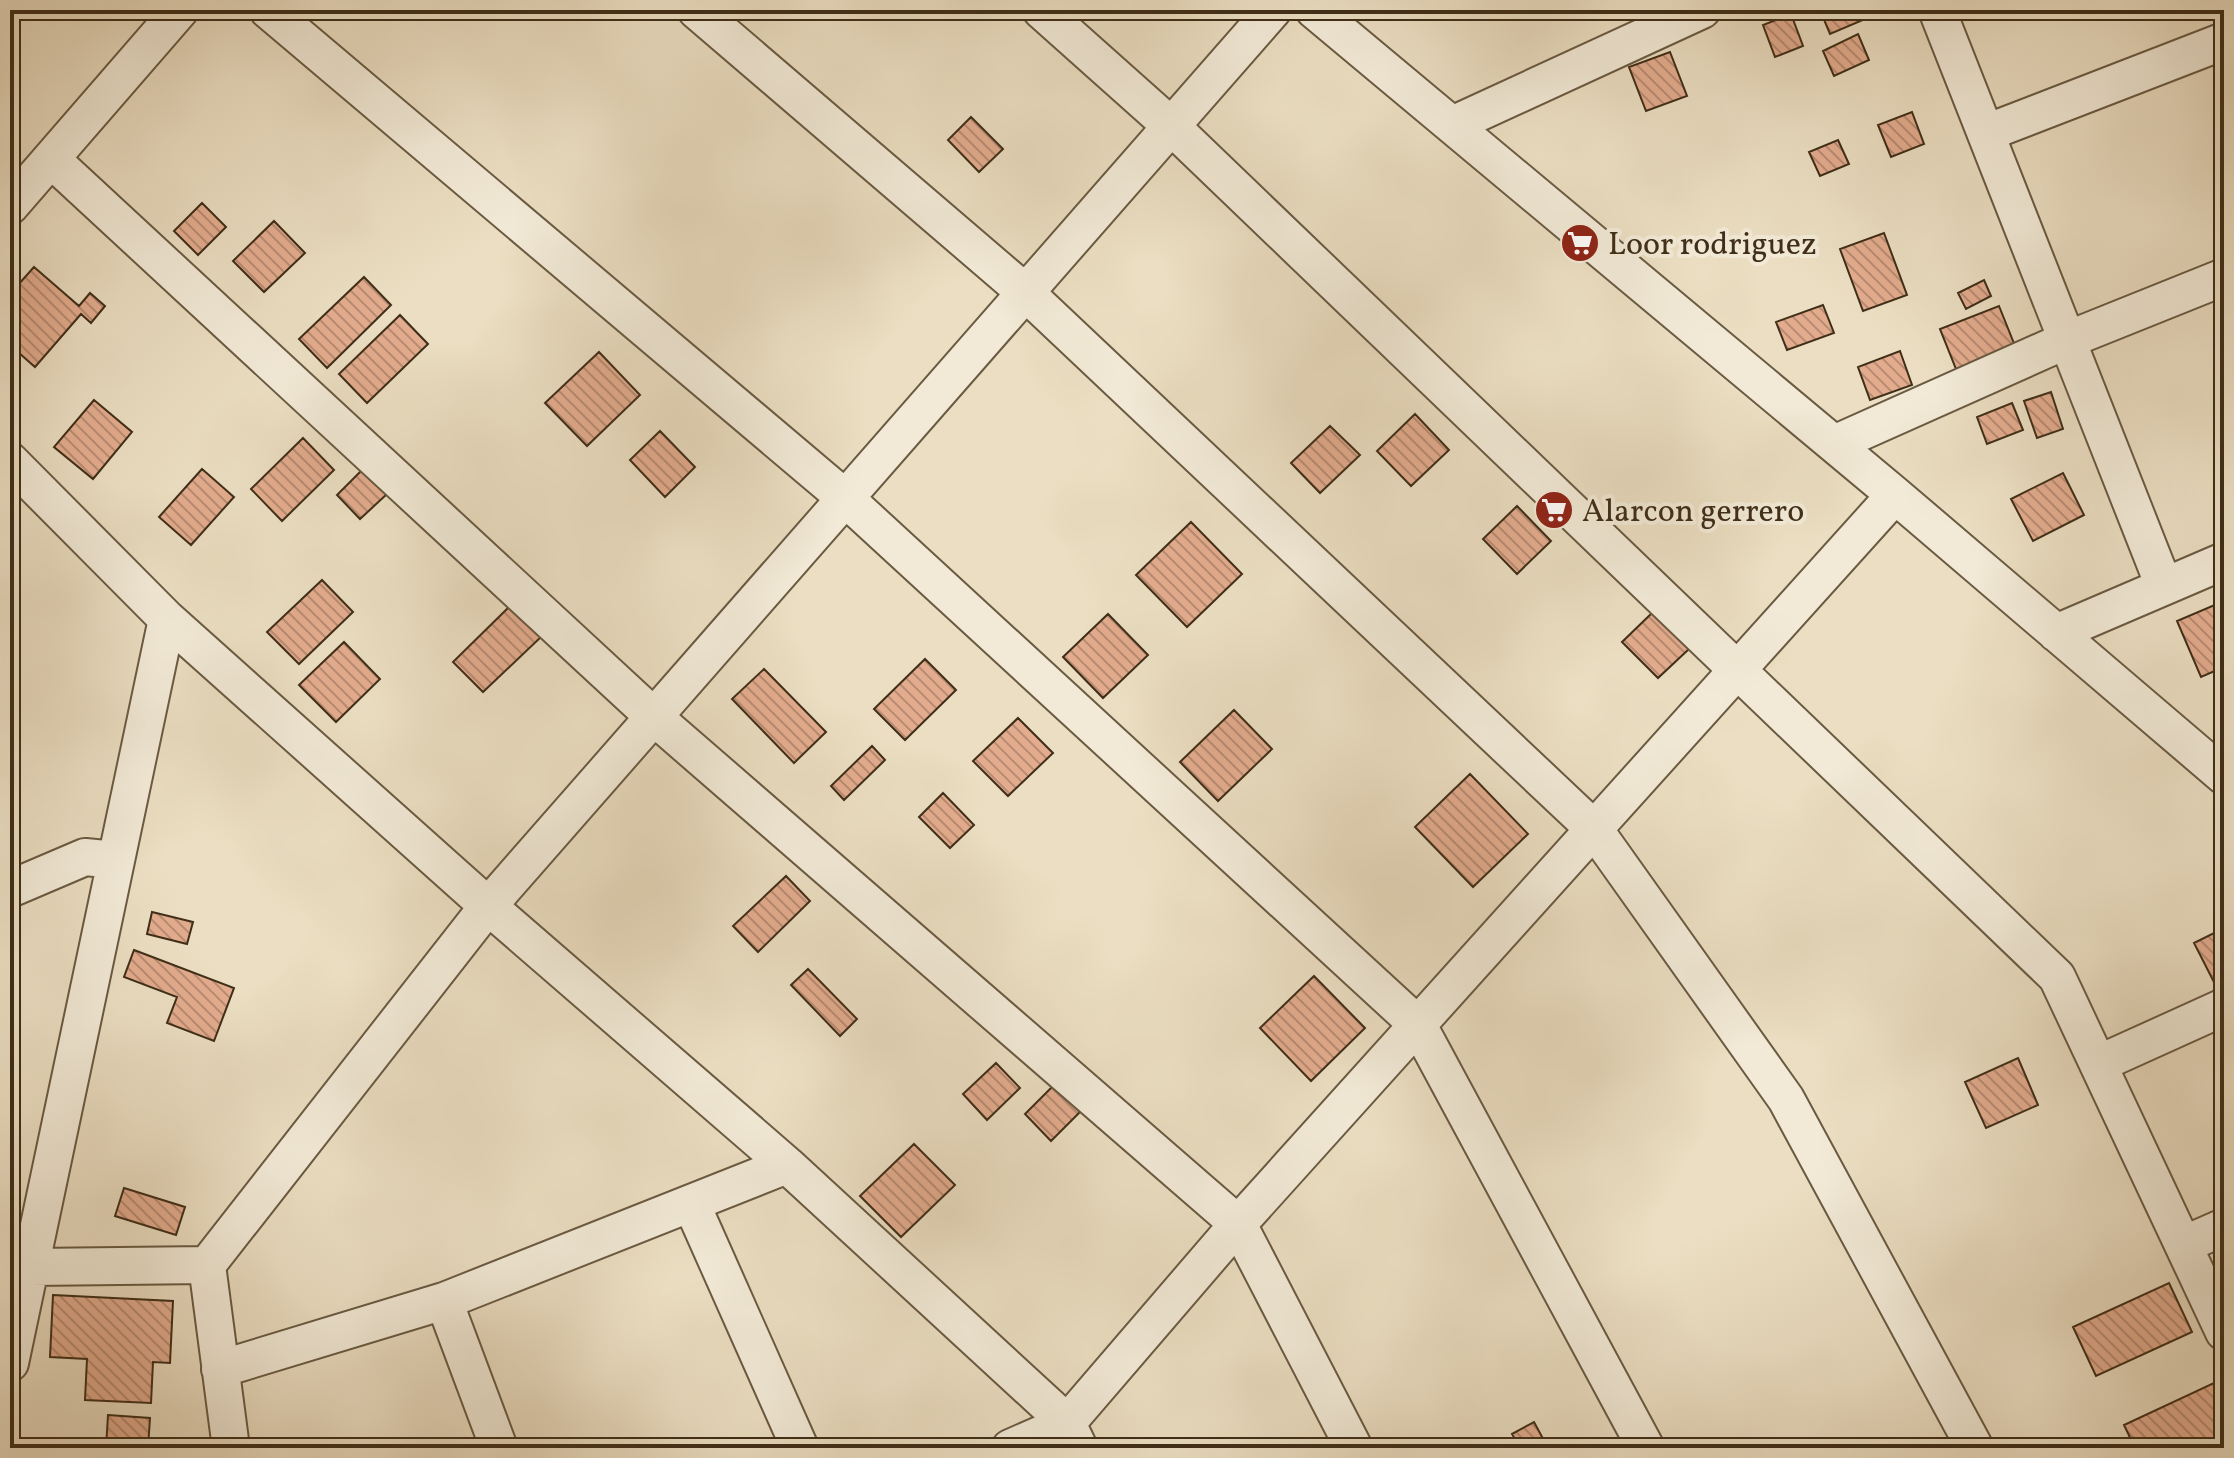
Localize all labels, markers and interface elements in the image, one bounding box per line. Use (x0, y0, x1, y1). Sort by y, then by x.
supermarket icon: Loor rodriguez (1559, 222, 1601, 264)
place label: Loor rodriguez (1608, 224, 1817, 268)
supermarket icon: Alarcon gerrero (1533, 489, 1575, 531)
place label: Alarcon gerrero (1582, 491, 1804, 535)

